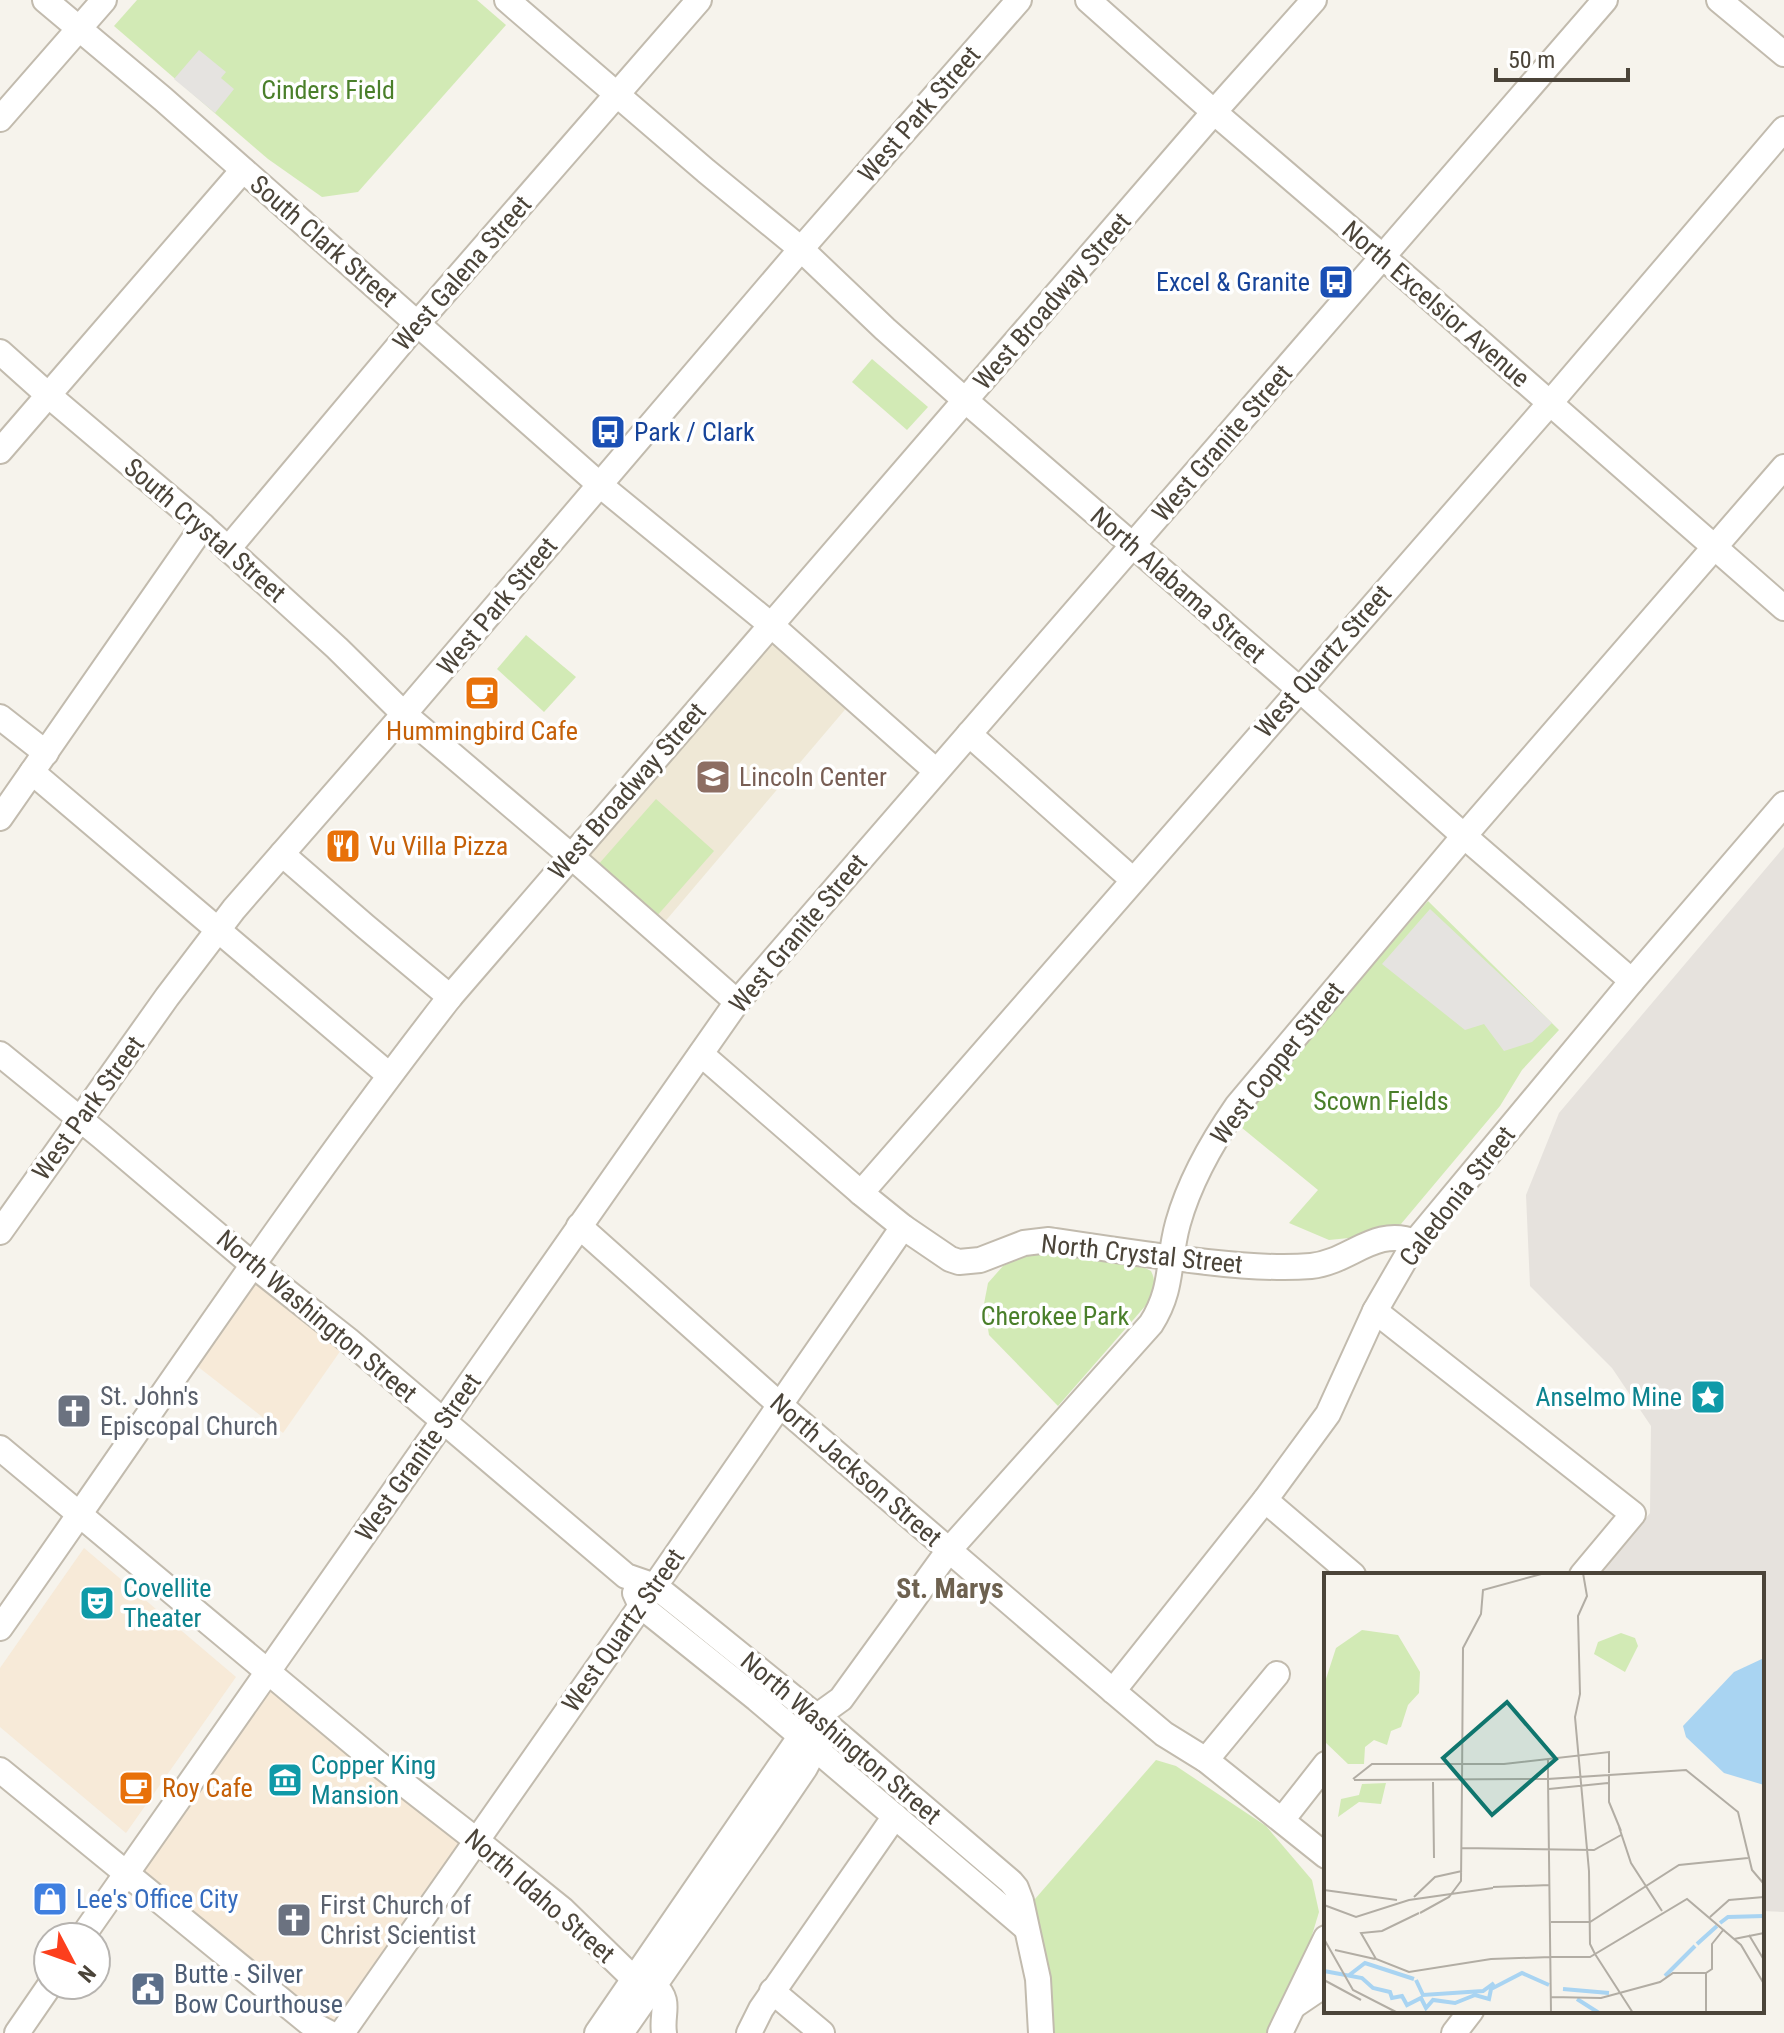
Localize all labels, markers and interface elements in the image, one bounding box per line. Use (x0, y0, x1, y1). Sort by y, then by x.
scale bar (1496, 32, 1628, 82)
street label: West Park Street (852, 40, 986, 188)
text: 50 m (1508, 46, 1555, 74)
park label: Cinders Field (261, 75, 395, 105)
street label: South Clark Street (244, 169, 404, 313)
street label: West Galena Street (387, 190, 537, 356)
street label: West Broadway Street (967, 207, 1137, 395)
street label: North Excelsior Avenue (1336, 215, 1536, 393)
bus stop icon: Excel & Granite (1317, 263, 1355, 301)
place label: Excel & Granite (1156, 267, 1310, 297)
street label: West Granite Street (1146, 359, 1298, 527)
bus stop icon: Park / Clark (589, 413, 627, 451)
place label: Park / Clark (634, 417, 755, 447)
street label: South Crystal Street (118, 452, 292, 608)
street label: North Alabama Street (1085, 501, 1271, 669)
street label: West Park Street (431, 531, 563, 681)
street label: West Quartz Street (1249, 579, 1397, 743)
cafe icon: Hummingbird Cafe (463, 674, 501, 712)
street label: West Broadway Street (542, 697, 712, 885)
place label: Hummingbird Cafe (386, 716, 578, 746)
school or university icon: Lincoln Center (694, 758, 732, 796)
place label: Lincoln Center (739, 762, 887, 792)
restaurant icon: Vu Villa Pizza (324, 827, 362, 865)
place label: Vu Villa Pizza (369, 831, 508, 861)
street label: West Granite Street (723, 848, 873, 1018)
street label: West Copper Street (1204, 976, 1350, 1150)
street label: West Park Street (26, 1030, 150, 1186)
park label: Scown Fields (1313, 1086, 1449, 1116)
street label: Caledonia Street (1393, 1120, 1521, 1272)
street label: North Washington Street (211, 1224, 423, 1408)
street label: North Crystal Street (1040, 1228, 1244, 1280)
park label: Cherokee Park (981, 1301, 1129, 1331)
street label: West Granite Street (349, 1367, 487, 1547)
place icon: Anselmo Mine (1689, 1378, 1727, 1416)
place label: St. John's Episcopal Church (100, 1381, 278, 1441)
place label: Anselmo Mine (1535, 1382, 1682, 1412)
street label: North Jackson Street (764, 1387, 948, 1553)
church icon: St. John's Episcopal Church (55, 1392, 93, 1430)
street label: West Quartz Street (556, 1543, 690, 1717)
district label: St. Marys (896, 1572, 1004, 1605)
place label: Covellite Theater (123, 1573, 212, 1633)
inset map (1324, 1573, 1764, 2013)
theatre icon: Covellite Theater (78, 1584, 116, 1622)
street label: North Washington Street (735, 1646, 947, 1830)
place label: Copper King Mansion (311, 1750, 436, 1810)
museum icon: Copper King Mansion (266, 1761, 304, 1799)
cafe icon: Roy Cafe (117, 1769, 155, 1807)
place label: Roy Cafe (162, 1773, 253, 1803)
street label: North Idaho Street (459, 1823, 621, 1969)
shop icon: Lee's Office City (31, 1880, 69, 1918)
place label: Lee's Office City (76, 1884, 238, 1914)
place label: First Church of Christ Scientist (320, 1890, 476, 1950)
church icon: First Church of Christ Scientist (275, 1901, 313, 1939)
north arrow (32, 1921, 112, 2001)
place label: Butte - Silver Bow Courthouse (174, 1959, 343, 2019)
text: N (73, 1961, 101, 1987)
public building icon: Butte - Silver Bow Courthouse (129, 1970, 167, 2008)

